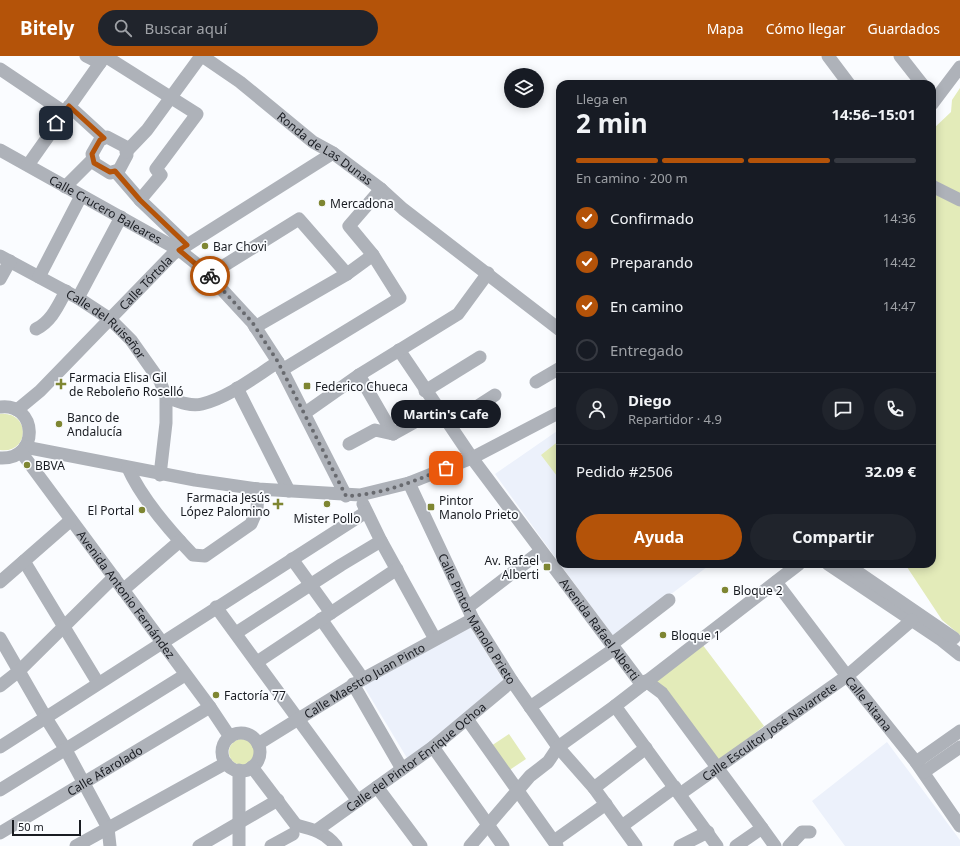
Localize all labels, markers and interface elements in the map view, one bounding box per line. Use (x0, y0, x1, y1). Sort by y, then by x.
search box (98, 10, 378, 46)
text: Bitely (20, 15, 74, 41)
icon: search (112, 17, 134, 39)
text: Buscar aquí (144, 18, 227, 38)
text: Mapa (707, 19, 744, 38)
text: Cómo llegar (766, 19, 846, 38)
text: Guardados (868, 19, 940, 38)
map controls (504, 68, 544, 108)
button: layers (504, 68, 544, 108)
text: Llega en (576, 90, 628, 108)
text: 14:56–15:01 (831, 104, 916, 124)
text: 2 min (576, 105, 648, 141)
pin (39, 106, 73, 140)
street label: Ronda de Las Dunas (274, 108, 377, 189)
icon: home (45, 112, 67, 134)
text: En camino · 200 m (576, 169, 688, 187)
street label: Calle Crucero Baleares (46, 171, 165, 247)
place label: Mercadona (330, 195, 394, 212)
marker: Mercadona (317, 198, 327, 208)
icon: check (576, 207, 598, 229)
text: Confirmado (610, 208, 694, 228)
text: 14:36 (883, 209, 916, 227)
place label: Bar Chovi (213, 238, 267, 255)
marker: Bar Chovi (200, 241, 210, 251)
icon: check (576, 251, 598, 273)
street label: Calle Tórtola (115, 252, 176, 314)
text: Preparando (610, 252, 693, 272)
text: 14:42 (883, 253, 916, 271)
courier (190, 256, 230, 296)
icon: bike (199, 265, 221, 287)
street label: Calle del Ruiseñor (63, 285, 150, 362)
icon: check (576, 295, 598, 317)
text: En camino (610, 296, 683, 316)
text: 14:47 (883, 297, 916, 315)
text: Entregado (610, 340, 683, 360)
place label: Farmacia Elisa Gil de Reboleño Roselló (69, 369, 184, 400)
place label: Federico Chueca (315, 378, 408, 395)
marker: Farmacia Elisa Gil de Reboleño Roselló (56, 379, 66, 389)
marker: Federico Chueca (302, 381, 312, 391)
button: person (576, 388, 618, 430)
button: chat (822, 388, 864, 430)
button: phone (874, 388, 916, 430)
text: Diego (628, 390, 671, 410)
callout: Martin's Cafe (391, 400, 501, 428)
text: Martin's Cafe (403, 405, 489, 423)
place label: Banco de Andalucía (67, 409, 122, 440)
text: Repartidor · 4.9 (628, 410, 722, 428)
marker: Banco de Andalucía (54, 419, 64, 429)
pin (429, 451, 463, 485)
place label: BBVA (35, 457, 65, 474)
icon: bag (435, 457, 457, 479)
marker: BBVA (22, 460, 32, 470)
text: Pedido #2506 (576, 461, 673, 481)
text: 32.09 € (865, 461, 916, 481)
place label: Farmacia Jesús López Palomino (180, 489, 270, 520)
place label: Pintor Manolo Prieto (439, 492, 518, 523)
marker: Farmacia Jesús López Palomino (273, 499, 283, 509)
marker: Mister Pollo (322, 499, 332, 509)
place label: El Portal (87, 502, 134, 519)
marker: Pintor Manolo Prieto (426, 502, 436, 512)
marker: El Portal (137, 505, 147, 515)
place label: Mister Pollo (294, 510, 360, 527)
button: Ayuda (576, 514, 742, 560)
button: Compartir (750, 514, 916, 560)
street label: Avenida Antonio Fernández (73, 527, 180, 662)
street label: Calle Pintor Manolo Prieto (435, 550, 520, 687)
place label: Av. Rafael Alberti (484, 552, 539, 583)
marker: Av. Rafael Alberti (542, 562, 552, 572)
street label: Avenida Rafael Alberti (556, 574, 644, 684)
place label: Bloque 2 (733, 582, 783, 599)
marker: Bloque 2 (720, 585, 730, 595)
place label: Bloque 1 (671, 627, 721, 644)
marker: Bloque 1 (658, 630, 668, 640)
street label: Calle Maestro Juan Pinto (301, 638, 428, 722)
street label: Calle Aitana (842, 672, 896, 735)
street label: Calle Escultor José Navarrete (698, 677, 840, 785)
place label: Factoría 77 (224, 687, 286, 704)
marker: Factoría 77 (211, 690, 221, 700)
street label: Calle del Pintor Enrique Ochoa (342, 698, 489, 815)
street label: Calle Afarolado (64, 741, 146, 800)
scale bar (12, 818, 81, 837)
text: 50 m (18, 819, 44, 834)

